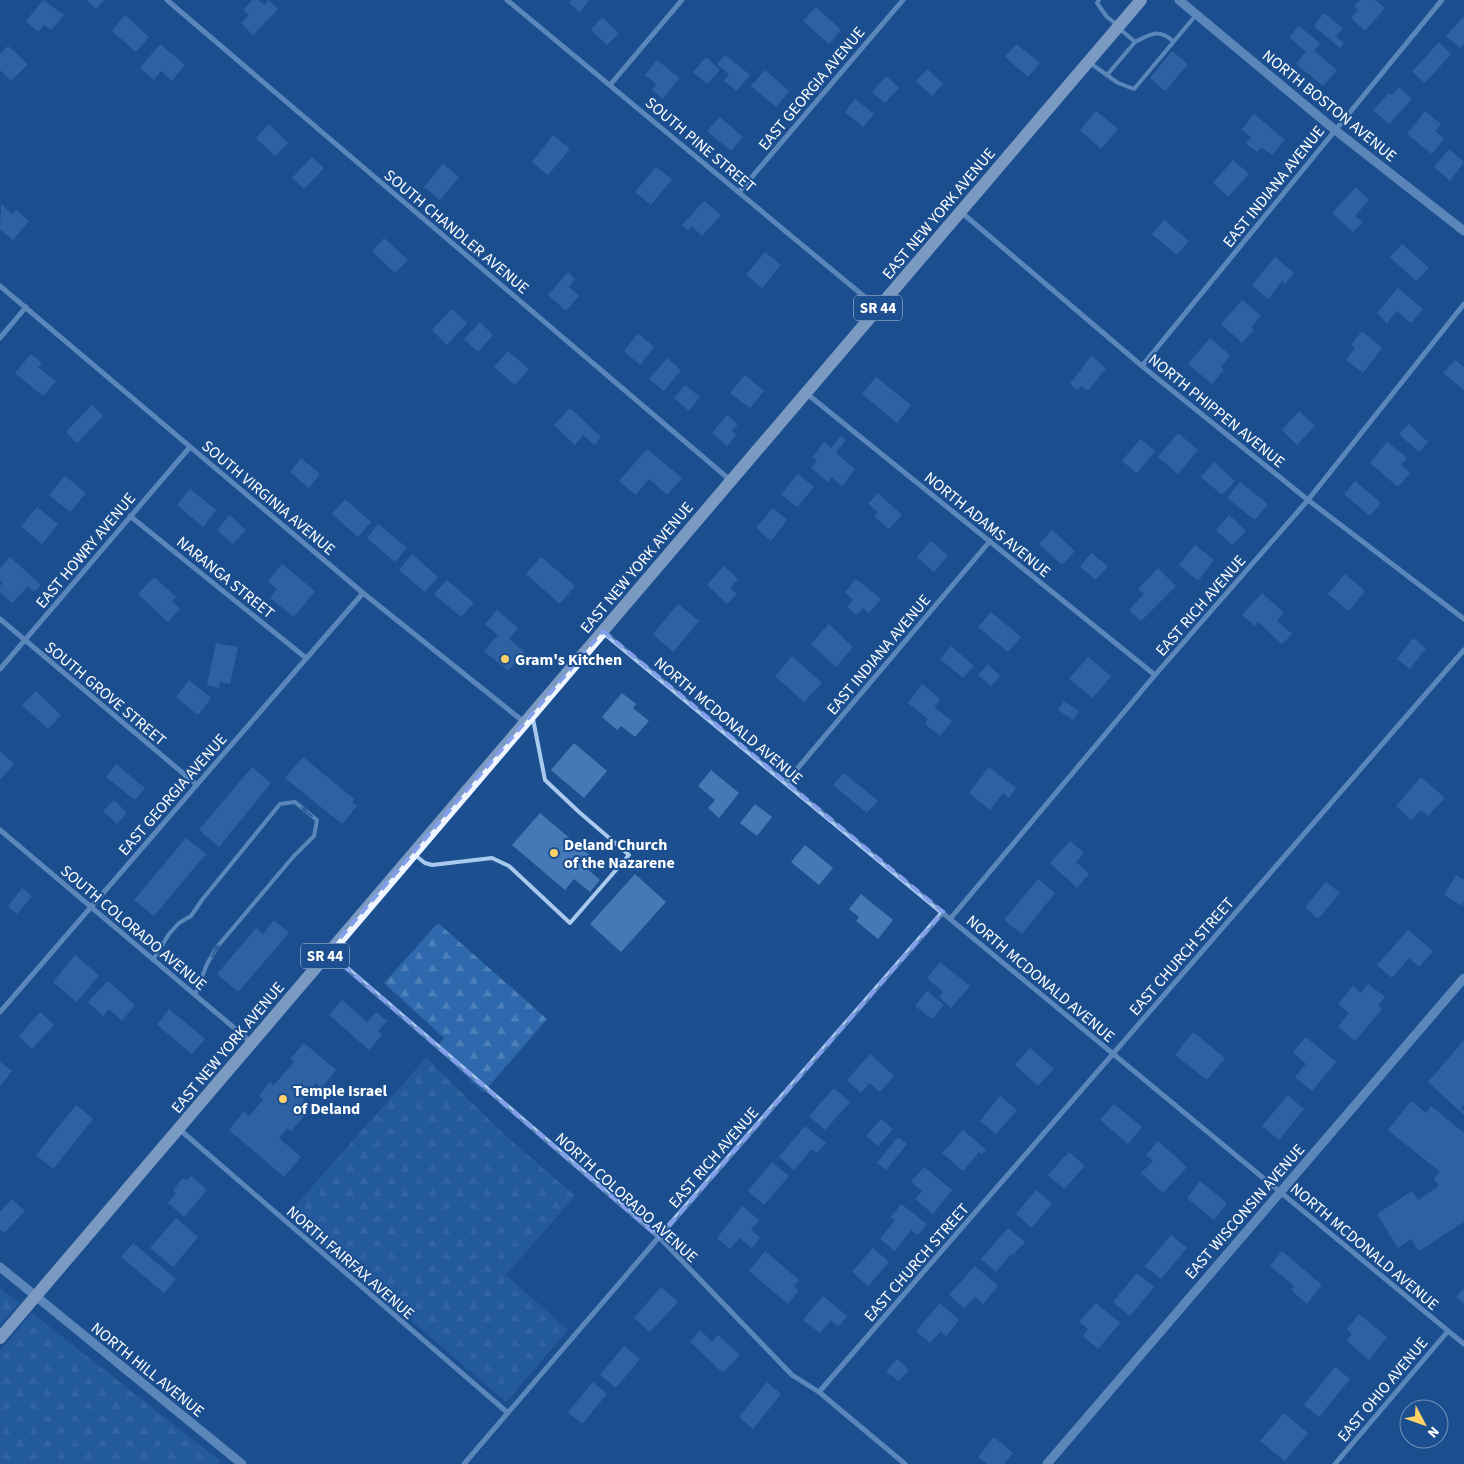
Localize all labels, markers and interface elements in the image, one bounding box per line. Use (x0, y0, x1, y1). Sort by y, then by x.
street label: EAST GEORGIA AVENUE (753, 22, 870, 155)
street label: NORTH BOSTON AVENUE (1258, 45, 1401, 167)
street label: SOUTH PINE STREET (640, 92, 761, 198)
street label: EAST INDIANA AVENUE (1218, 121, 1330, 252)
street label: EAST NEW YORK AVENUE (877, 143, 1000, 284)
street label: SOUTH CHANDLER AVENUE (379, 165, 533, 299)
road number: SR 44 (854, 296, 902, 320)
street label: NORTH PHIPPEN AVENUE (1143, 349, 1289, 473)
street label: SOUTH VIRGINIA AVENUE (197, 435, 340, 560)
street label: NORTH ADAMS AVENUE (920, 467, 1055, 583)
street label: EAST HOWRY AVENUE (31, 488, 141, 613)
street label: EAST NEW YORK AVENUE (575, 497, 698, 638)
street label: NARANGA STREET (172, 531, 279, 624)
street label: EAST RICH AVENUE (1151, 550, 1251, 661)
street label: EAST INDIANA AVENUE (822, 590, 936, 720)
street label: SOUTH GROVE STREET (40, 636, 171, 751)
place label: Gram's Kitchen (515, 649, 622, 671)
street label: NORTH MCDONALD AVENUE (650, 652, 807, 789)
marker: Gram's Kitchen (499, 653, 511, 665)
street label: EAST GEORGIA AVENUE (113, 729, 232, 861)
one-way arrow (301, 807, 314, 818)
place label: Deland Church of the Nazarene (564, 834, 675, 874)
marker: Deland Church of the Nazarene (548, 847, 560, 859)
street label: SOUTH COLORADO AVENUE (56, 860, 211, 996)
street label: EAST CHURCH STREET (1124, 892, 1240, 1021)
street label: NORTH MCDONALD AVENUE (962, 910, 1119, 1047)
one-way arrow (211, 944, 220, 957)
road number: SR 44 (301, 944, 349, 968)
street label: EAST NEW YORK AVENUE (166, 977, 289, 1118)
place label: Temple Israel of Deland (293, 1080, 387, 1120)
marker: Temple Israel of Deland (277, 1093, 289, 1105)
street label: EAST RICH AVENUE (664, 1102, 764, 1213)
street label: NORTH COLORADO AVENUE (550, 1128, 702, 1268)
street label: EAST WISCONSIN AVENUE (1180, 1139, 1310, 1284)
street label: NORTH MCDONALD AVENUE (1286, 1178, 1443, 1315)
street label: EAST CHURCH STREET (859, 1198, 975, 1327)
street label: NORTH FAIRFAX AVENUE (282, 1201, 419, 1325)
street label: NORTH HILL AVENUE (86, 1317, 209, 1422)
street label: EAST OHIO AVENUE (1332, 1333, 1433, 1447)
north arrow (1399, 1399, 1449, 1449)
text: N (1422, 1422, 1444, 1442)

